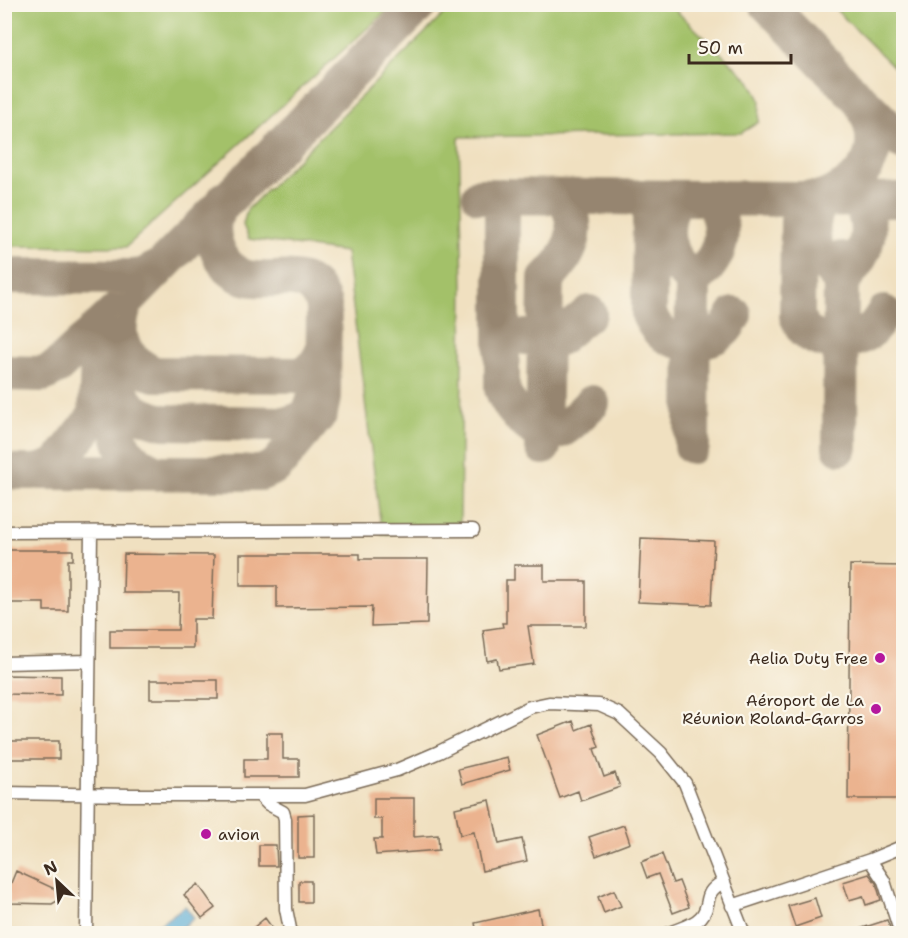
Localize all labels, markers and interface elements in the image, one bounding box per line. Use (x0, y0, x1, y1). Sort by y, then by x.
scale bar (689, 27, 791, 65)
text: 50 m (698, 36, 743, 60)
place label: Aelia Duty Free (749, 648, 868, 669)
marker: Aelia Duty Free (873, 651, 887, 665)
place label: Aéroport de La Réunion Roland-Garros (682, 690, 864, 729)
marker: Aéroport de La Réunion Roland-Garros (869, 702, 883, 716)
place label: avion (218, 824, 260, 845)
marker: avion (199, 827, 213, 841)
north arrow (27, 851, 87, 911)
text: N (40, 856, 61, 880)

